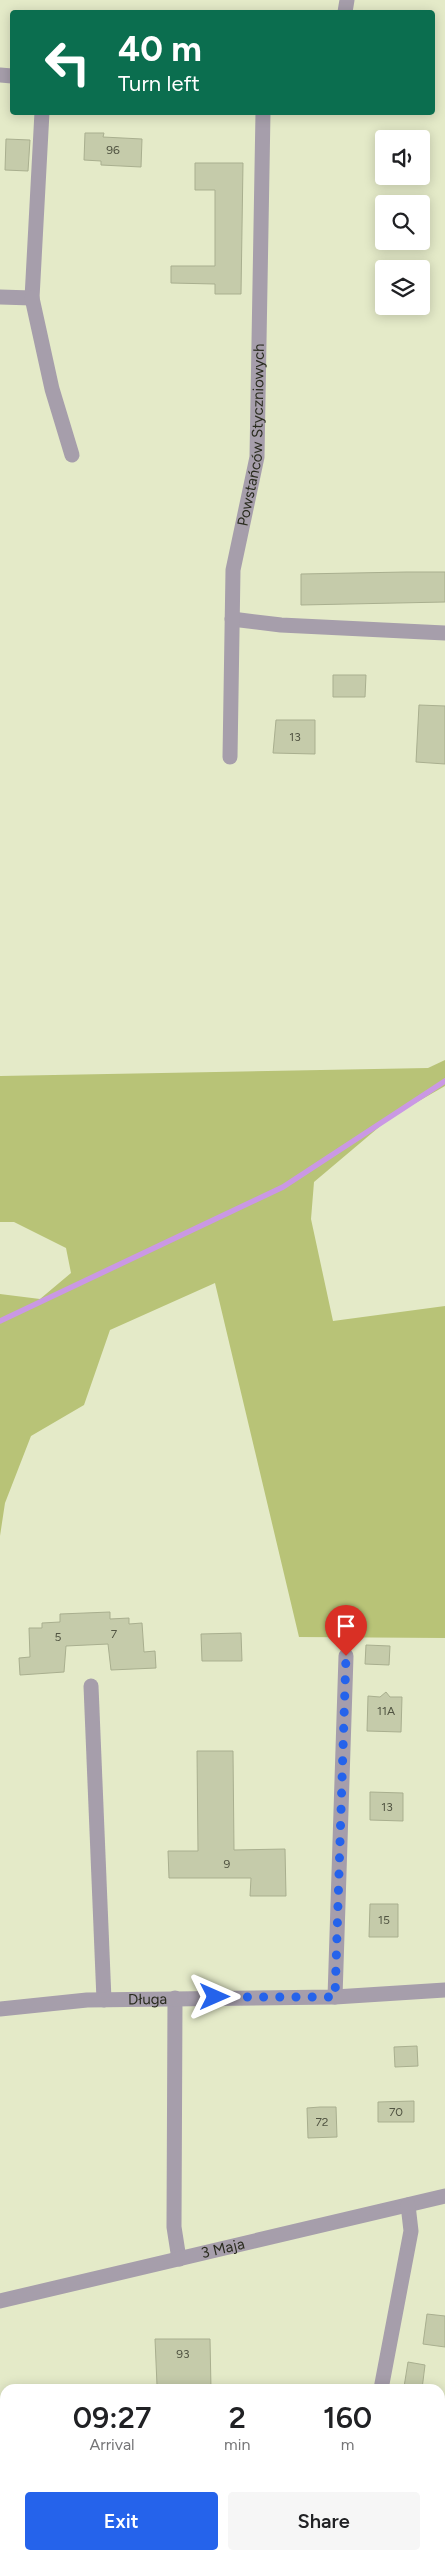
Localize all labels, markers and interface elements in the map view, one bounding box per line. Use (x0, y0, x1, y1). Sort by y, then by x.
text: 40 m (118, 28, 202, 70)
icon: left (35, 30, 100, 95)
text: Turn left (118, 70, 200, 97)
map controls (375, 130, 430, 315)
button: sound (375, 130, 430, 185)
house number: 96 (106, 143, 120, 157)
button: search (375, 195, 430, 250)
button: layers (375, 260, 430, 315)
street label: Powstańców Styczniowych (234, 343, 268, 528)
house number: 13 (289, 730, 301, 744)
pin (325, 1605, 367, 1656)
icon: arrive (332, 1612, 360, 1640)
house number: 7 (111, 1627, 118, 1641)
house number: 5 (55, 1630, 62, 1644)
house number: 11A (377, 1704, 395, 1718)
house number: 13 (381, 1800, 393, 1814)
house number: 9 (224, 1857, 231, 1871)
house number: 15 (378, 1913, 390, 1927)
position arrow (188, 1970, 240, 2022)
street label: Długa (128, 1990, 167, 2009)
house number: 70 (389, 2105, 403, 2119)
house number: 72 (315, 2115, 329, 2129)
street label: 3 Maja (199, 2235, 246, 2262)
house number: 93 (176, 2347, 190, 2361)
text: 09:27 (73, 2399, 151, 2436)
text: 2 (229, 2399, 246, 2436)
text: 160 (323, 2399, 372, 2436)
text: Arrival (89, 2435, 135, 2454)
text: min (224, 2435, 250, 2454)
text: m (341, 2435, 354, 2454)
button: Exit (25, 2492, 218, 2550)
button: Share (228, 2492, 420, 2550)

